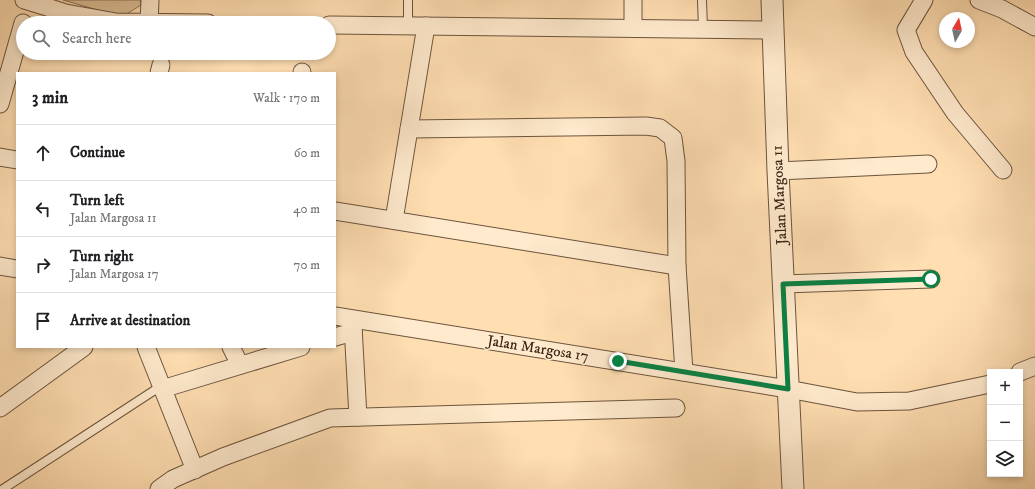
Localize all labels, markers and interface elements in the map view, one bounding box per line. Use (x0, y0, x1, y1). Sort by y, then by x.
north arrow (939, 12, 975, 48)
search box (16, 16, 336, 60)
icon: search (30, 27, 52, 49)
text: Search here (62, 29, 131, 48)
text: 3 min (32, 87, 68, 109)
text: Walk · 170 m (253, 90, 320, 106)
icon: ahead (32, 142, 54, 164)
text: Continue (70, 143, 125, 162)
text: 60 m (294, 145, 320, 161)
street label: Jalan Margosa 11 (767, 145, 792, 247)
text: Turn left (70, 191, 124, 210)
icon: left (32, 198, 54, 220)
text: 40 m (293, 201, 320, 217)
text: Jalan Margosa 11 (70, 210, 157, 226)
text: Turn right (70, 247, 133, 266)
icon: right (32, 254, 54, 276)
text: 70 m (294, 257, 320, 273)
text: Jalan Margosa 17 (70, 266, 159, 282)
route start (922, 270, 940, 288)
icon: arrive (32, 310, 54, 332)
text: Arrive at destination (70, 311, 190, 330)
street label: Jalan Margosa 17 (484, 331, 590, 366)
route end (609, 352, 627, 370)
map controls (987, 369, 1023, 477)
button: + (987, 369, 1023, 405)
button: − (987, 405, 1023, 441)
button: layers (987, 441, 1023, 477)

